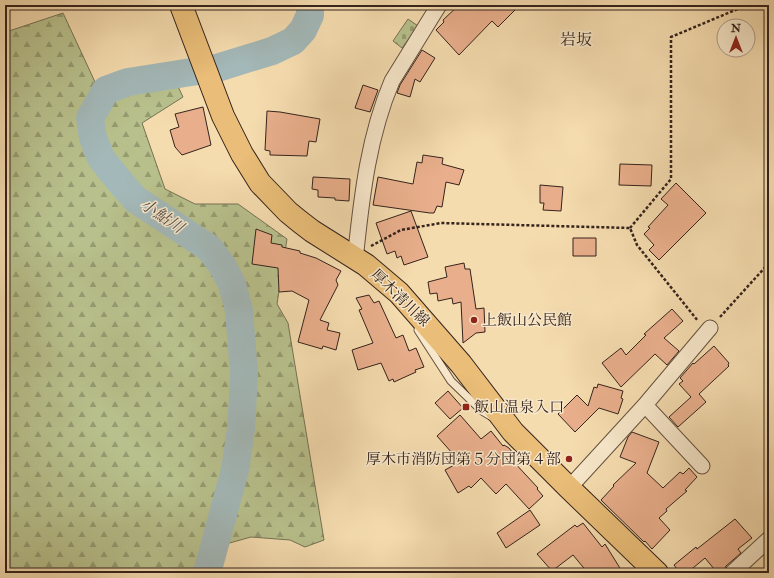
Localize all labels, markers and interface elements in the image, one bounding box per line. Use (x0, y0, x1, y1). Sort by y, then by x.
north arrow (716, 18, 756, 58)
text: N (730, 22, 742, 35)
district label: 岩坂 (560, 30, 592, 50)
water label: 小鮎川 (137, 194, 189, 239)
street label: 厚木清川線 (366, 265, 434, 331)
place label: 上飯山公民館 (482, 311, 572, 330)
marker: 上飯山公民館 (469, 315, 479, 325)
place label: 飯山温泉入口 (474, 398, 564, 417)
marker: 飯山温泉入口 (461, 402, 471, 412)
place label: 厚木市消防団第５分団第４部 (366, 450, 561, 469)
marker: 厚木市消防団第５分団第４部 (564, 454, 574, 464)

